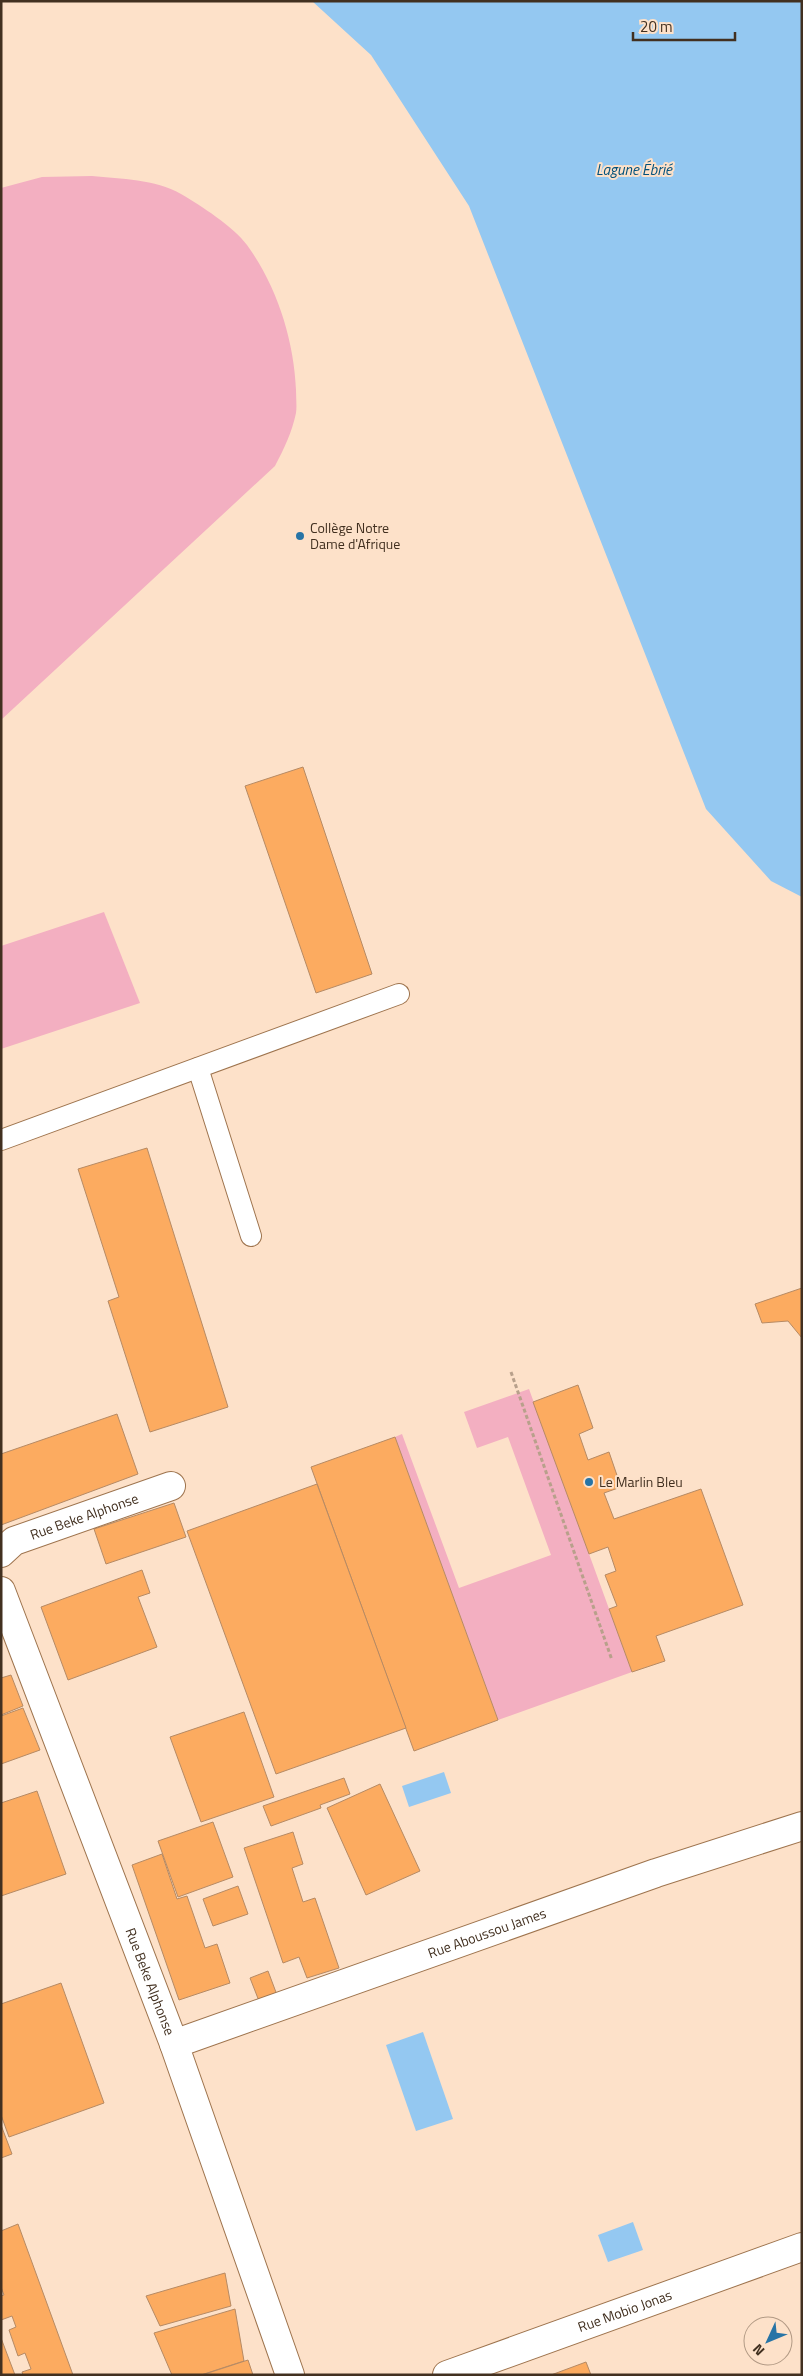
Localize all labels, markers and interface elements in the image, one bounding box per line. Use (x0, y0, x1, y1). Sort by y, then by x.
scale bar (633, 10, 736, 42)
text: 20 m (640, 15, 673, 38)
water label: Lagune Ébrié (596, 158, 673, 181)
place label: Collège Notre Dame d'Afrique (310, 517, 400, 554)
marker: Collège Notre Dame d'Afrique (294, 530, 306, 542)
place label: Le Marlin Bleu (599, 1471, 683, 1492)
marker: Le Marlin Bleu (583, 1476, 595, 1488)
street label: Rue Beke Alphonse (27, 1487, 141, 1545)
street label: Rue Aboussou James (425, 1902, 549, 1963)
street label: Rue Beke Alphonse (121, 1924, 181, 2038)
street label: Rue Mobio Jonas (575, 2284, 675, 2337)
north arrow (743, 2316, 793, 2366)
text: N (747, 2340, 769, 2361)

